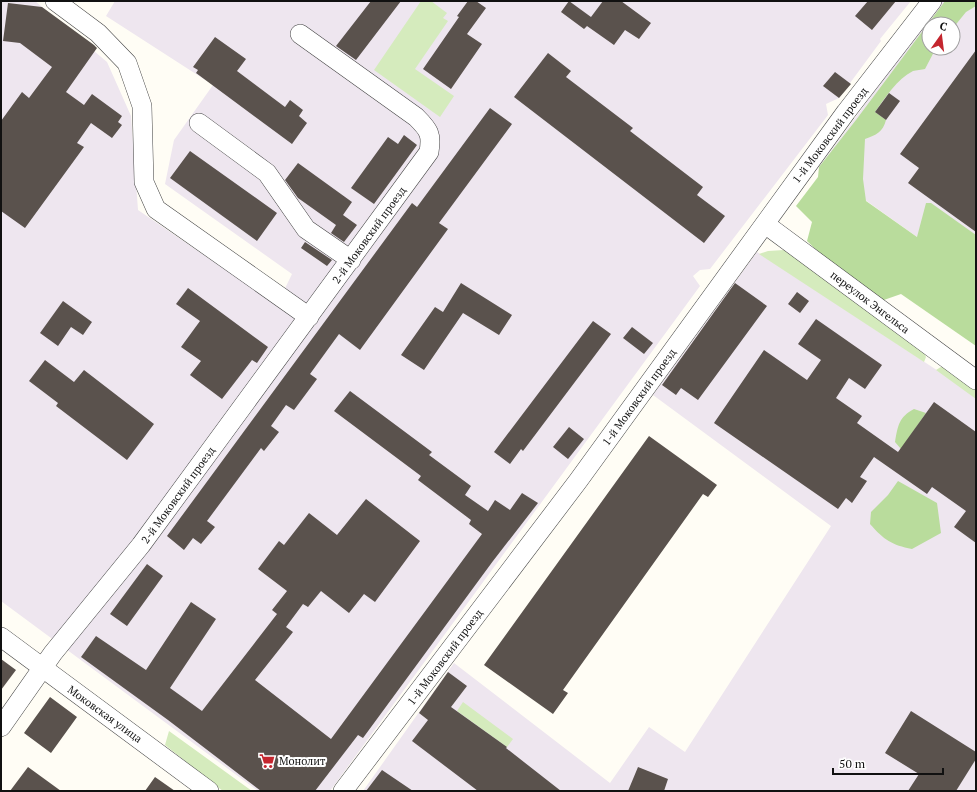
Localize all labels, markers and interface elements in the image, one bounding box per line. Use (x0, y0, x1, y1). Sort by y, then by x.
north arrow (921, 16, 961, 56)
text: С (938, 19, 949, 34)
street label: 1-й Моковский проезд (789, 84, 871, 186)
street label: 2-й Моковский проезд (329, 184, 409, 286)
street label: переулок Энгельса (828, 268, 913, 337)
street label: 1-й Моковский проезд (599, 346, 679, 448)
street label: 2-й Моковский проезд (138, 444, 218, 546)
street label: 1-й Моковский проезд (404, 606, 486, 708)
street label: Моковская улица (65, 682, 145, 746)
scale bar (833, 750, 943, 776)
supermarket icon: Монолит (258, 752, 276, 770)
place label: Монолит (279, 754, 326, 768)
text: 50 m (839, 756, 866, 771)

